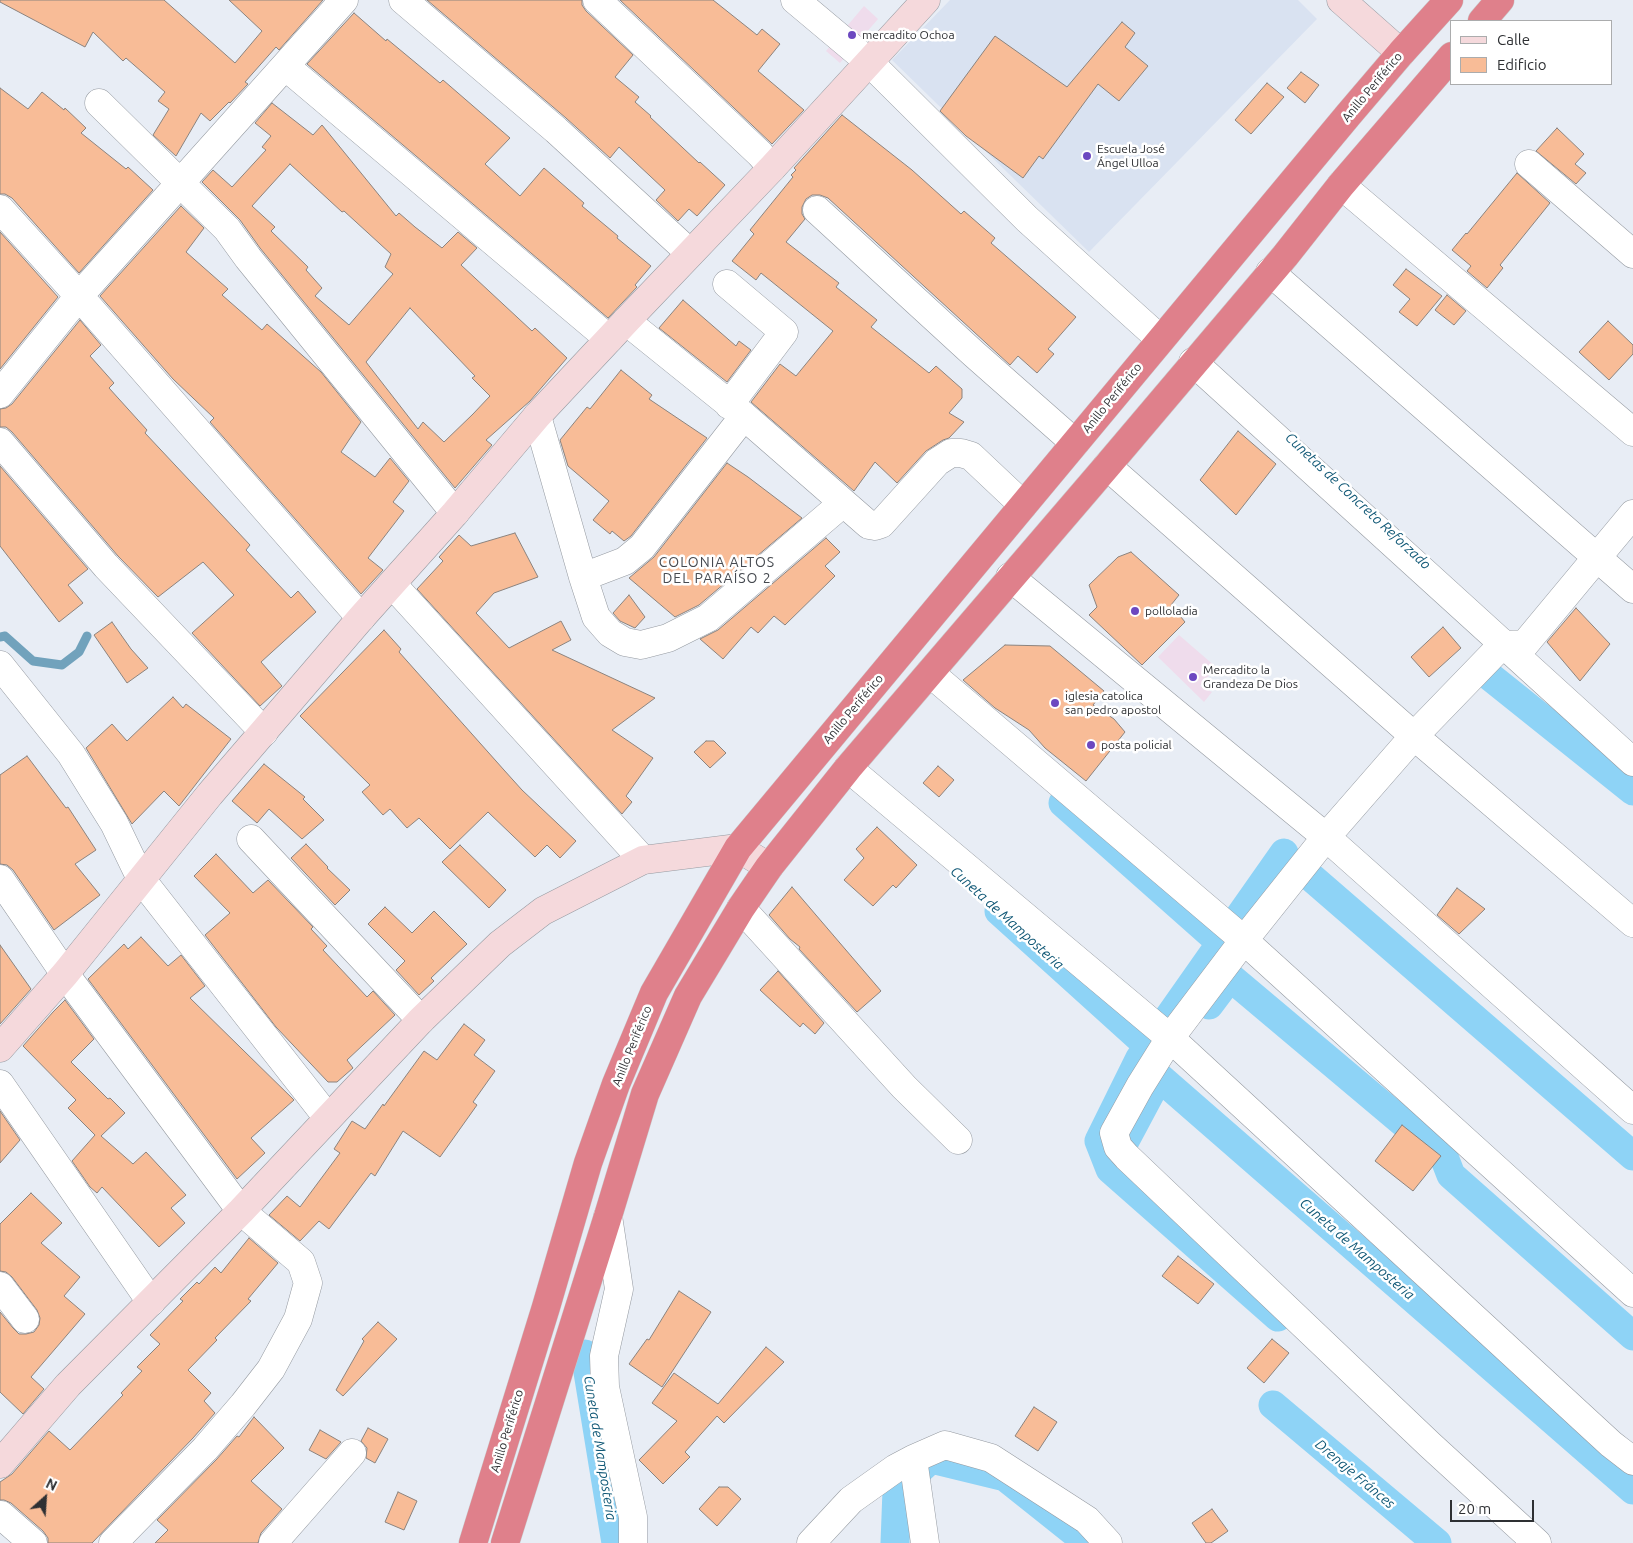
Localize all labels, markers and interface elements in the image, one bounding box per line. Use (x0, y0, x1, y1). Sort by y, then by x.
legend (1450, 20, 1613, 85)
place label: mercadito Ochoa (862, 28, 955, 42)
marker: mercadito Ochoa (846, 29, 858, 41)
text: Calle (1497, 31, 1530, 48)
street label: Anillo Periférico (1339, 49, 1405, 125)
text: Edificio (1497, 56, 1546, 73)
place label: Escuela José Ángel Ulloa (1097, 142, 1165, 170)
marker: Escuela José Ángel Ulloa (1081, 150, 1093, 162)
street label: Anillo Periférico (1079, 360, 1145, 436)
water label: Cunetas de Concreto Reforzado (1282, 429, 1434, 573)
district label: COLONIA ALTOS DEL PARAÍSO 2 (657, 554, 777, 586)
place label: polloladia (1145, 604, 1198, 618)
marker: polloladia (1129, 605, 1141, 617)
place label: Mercadito la Grandeza De Dios (1203, 663, 1298, 691)
street label: Anillo Periférico (820, 671, 886, 747)
marker: Mercadito la Grandeza De Dios (1187, 671, 1199, 683)
place label: iglesia catolica san pedro apostol (1065, 689, 1161, 717)
marker: iglesia catolica san pedro apostol (1049, 697, 1061, 709)
place label: posta policial (1101, 738, 1172, 752)
marker: posta policial (1085, 739, 1097, 751)
water label: Cuneta de Mamposteria (947, 863, 1067, 973)
street label: Anillo Periférico (609, 1003, 655, 1089)
water label: Cuneta de Mamposteria (1296, 1195, 1418, 1303)
water label: Cuneta de Mamposteria (580, 1374, 620, 1522)
street label: Anillo Periférico (488, 1388, 526, 1474)
water label: Drenaje Fránces (1312, 1436, 1398, 1512)
north arrow (20, 1473, 70, 1523)
text: N (43, 1475, 60, 1494)
scale bar (1453, 1490, 1537, 1522)
text: 20 m (1458, 1500, 1491, 1517)

